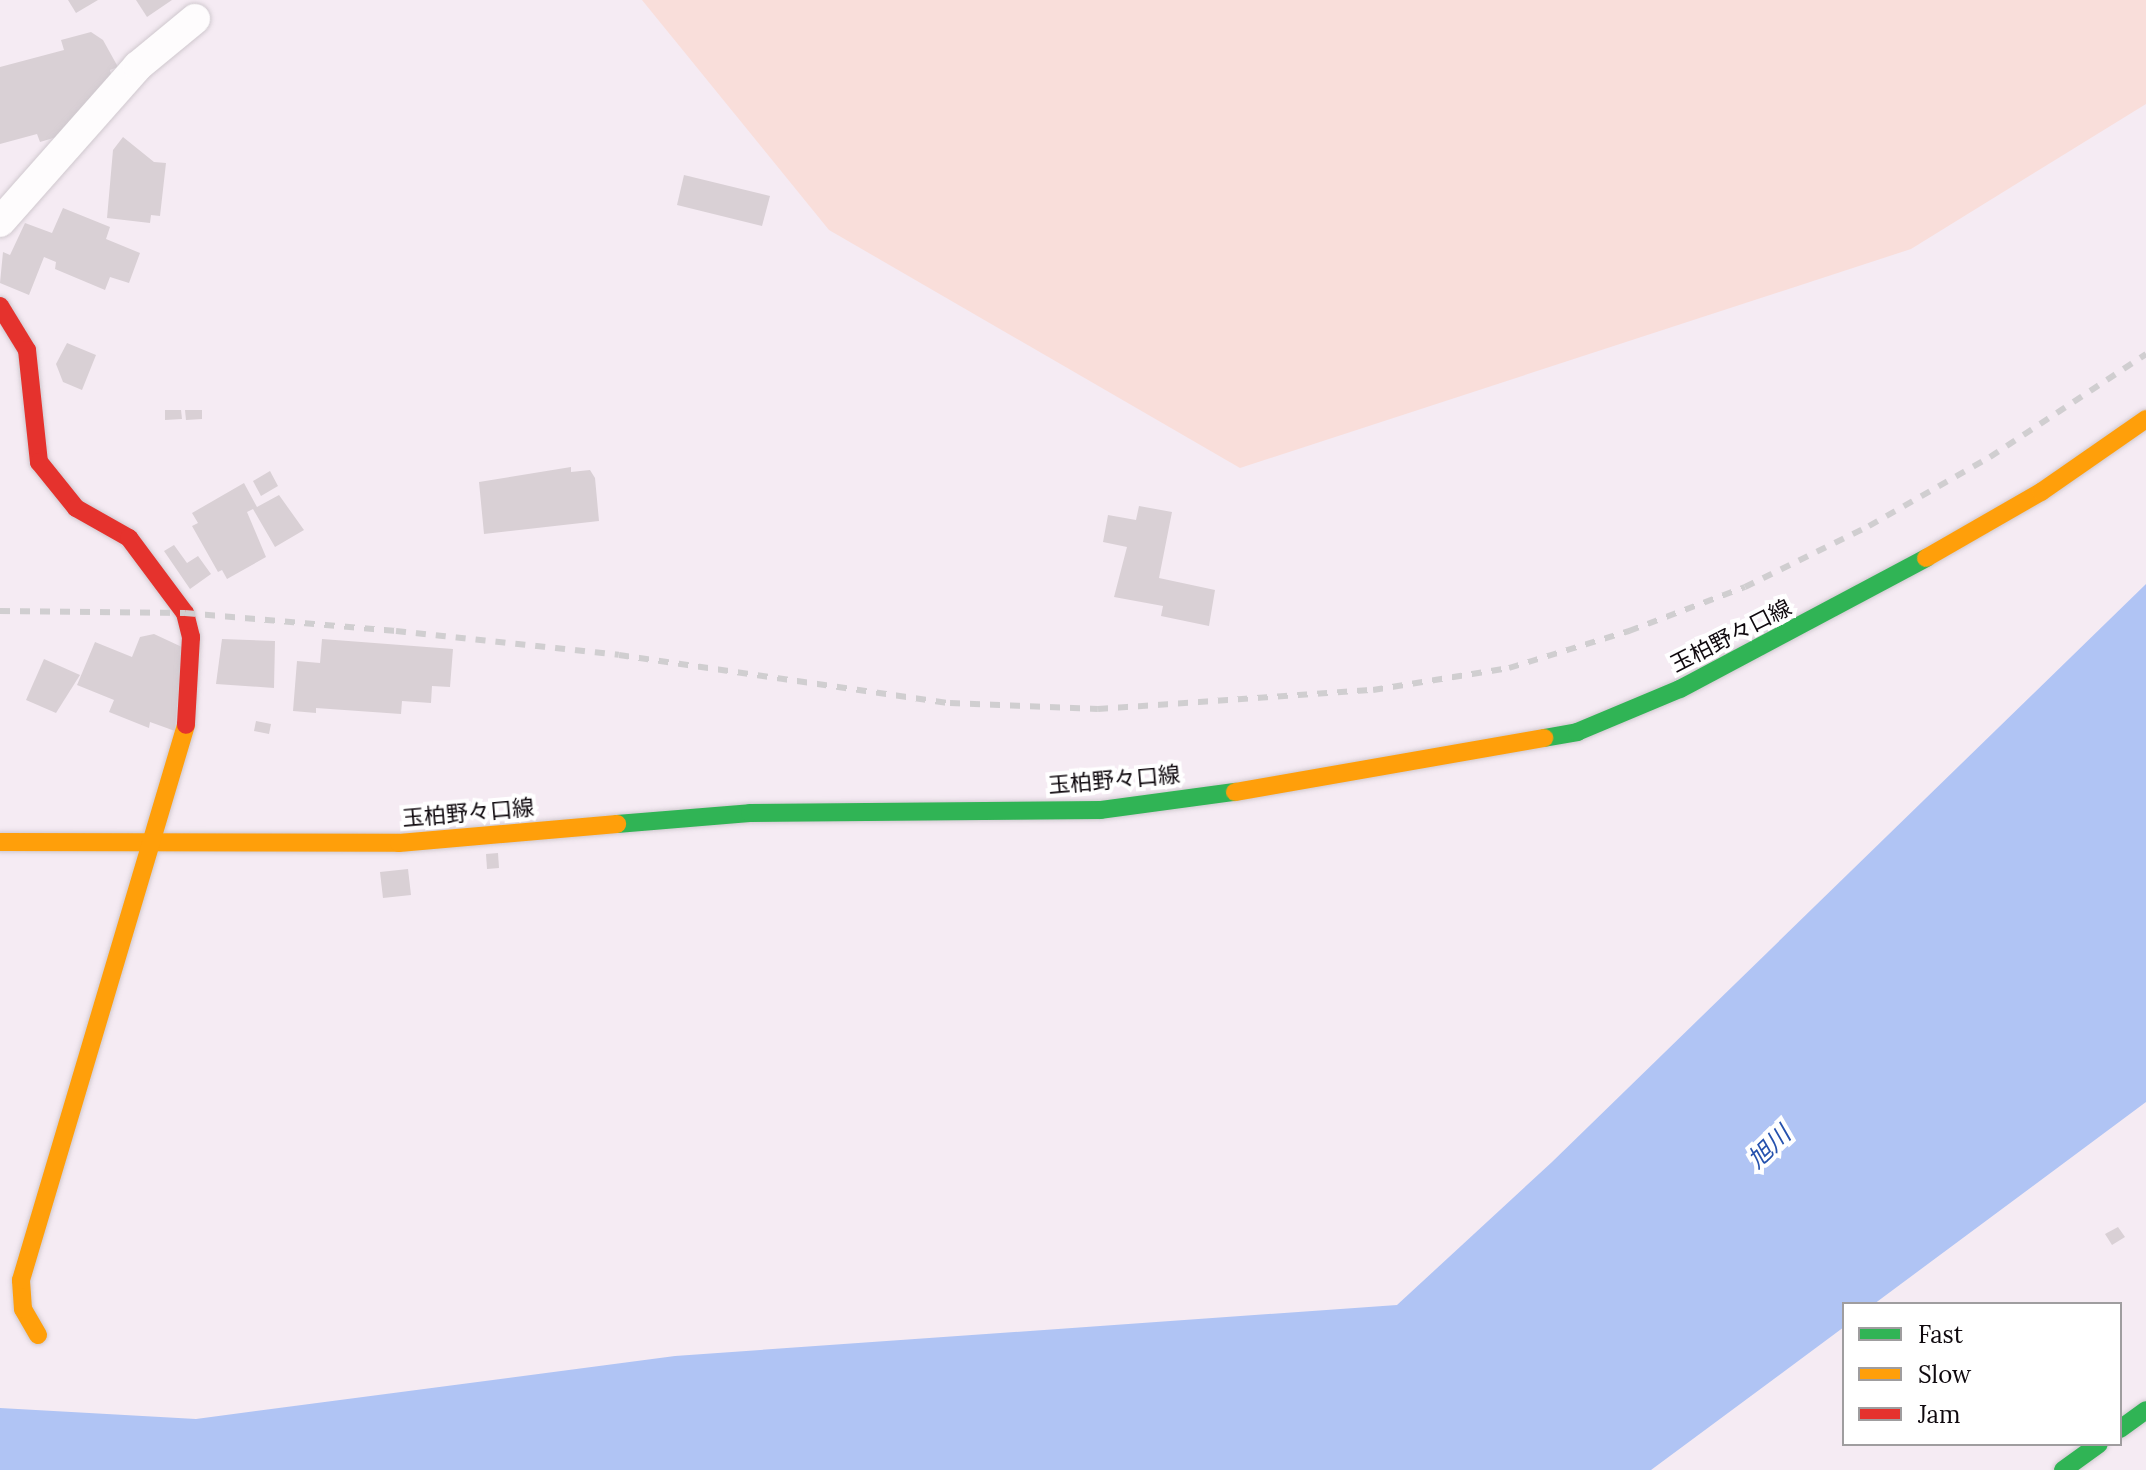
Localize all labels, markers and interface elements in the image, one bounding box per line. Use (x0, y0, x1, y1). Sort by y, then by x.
street label: 玉柏野々口線 (1666, 594, 1796, 678)
street label: 玉柏野々口線 (1047, 761, 1181, 799)
street label: 玉柏野々口線 (401, 794, 535, 832)
water label: 旭川 (1742, 1120, 1796, 1174)
legend (1842, 1302, 2122, 1446)
text: Fast (1918, 1319, 1963, 1350)
text: Slow (1918, 1359, 1971, 1390)
text: Jam (1918, 1399, 1960, 1430)

